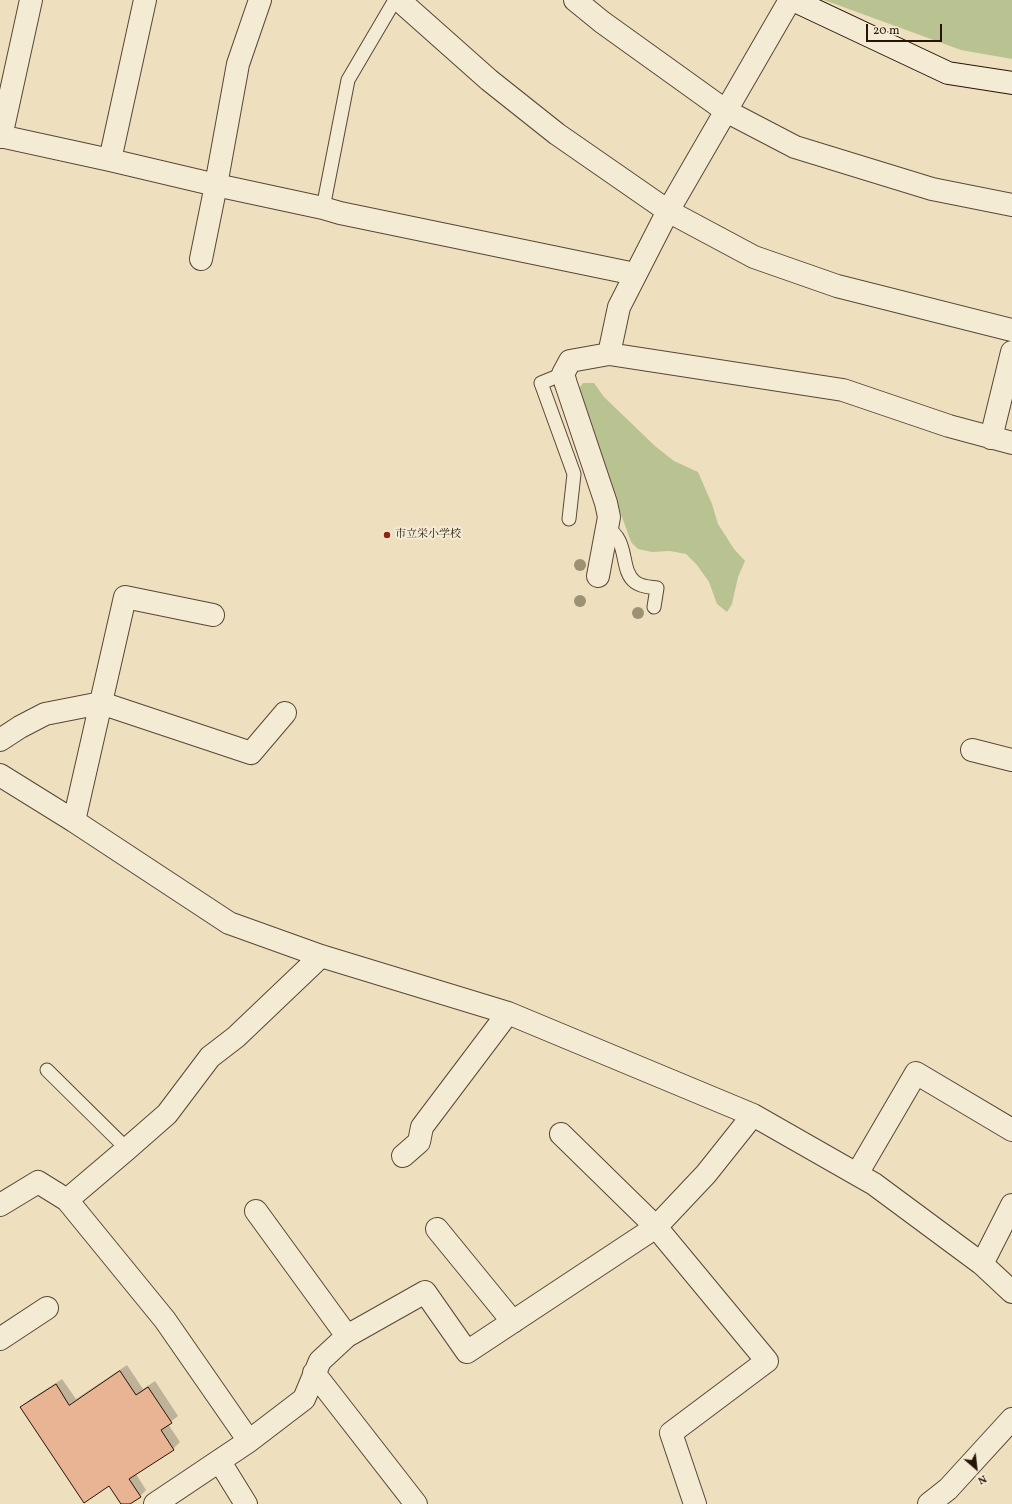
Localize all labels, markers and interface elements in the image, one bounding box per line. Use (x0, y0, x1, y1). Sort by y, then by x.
scale bar (868, 16, 944, 42)
text: 20 m (873, 23, 900, 39)
place label: 市立栄小学校 (395, 528, 461, 542)
marker: 市立栄小学校 (382, 530, 392, 540)
north arrow (956, 1448, 996, 1488)
text: N (975, 1471, 989, 1488)

